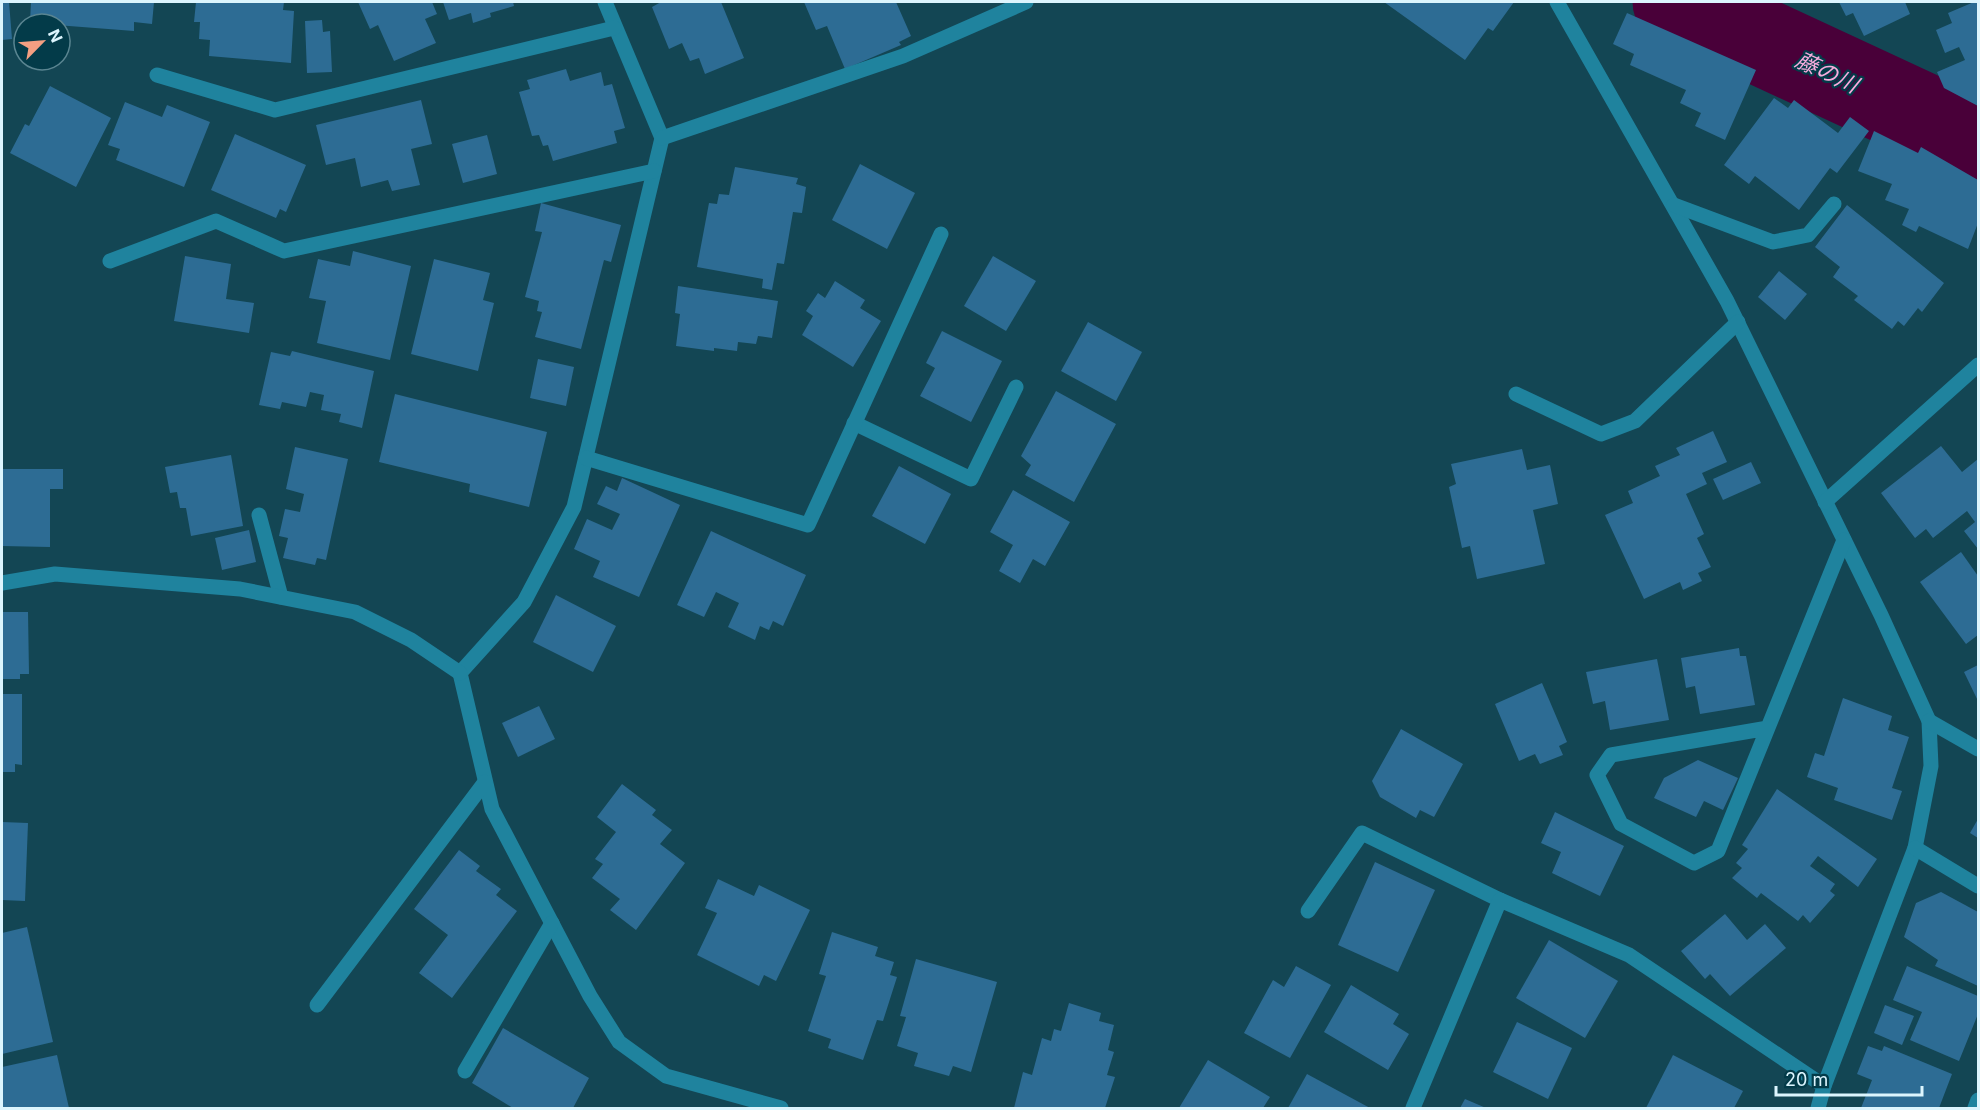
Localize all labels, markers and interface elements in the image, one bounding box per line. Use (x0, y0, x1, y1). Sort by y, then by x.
north arrow (12, 12, 72, 72)
text: N (44, 26, 67, 45)
water label: 藤の川 (1792, 46, 1864, 99)
scale bar (1776, 1059, 1922, 1097)
text: 20 m (1785, 1069, 1828, 1090)

